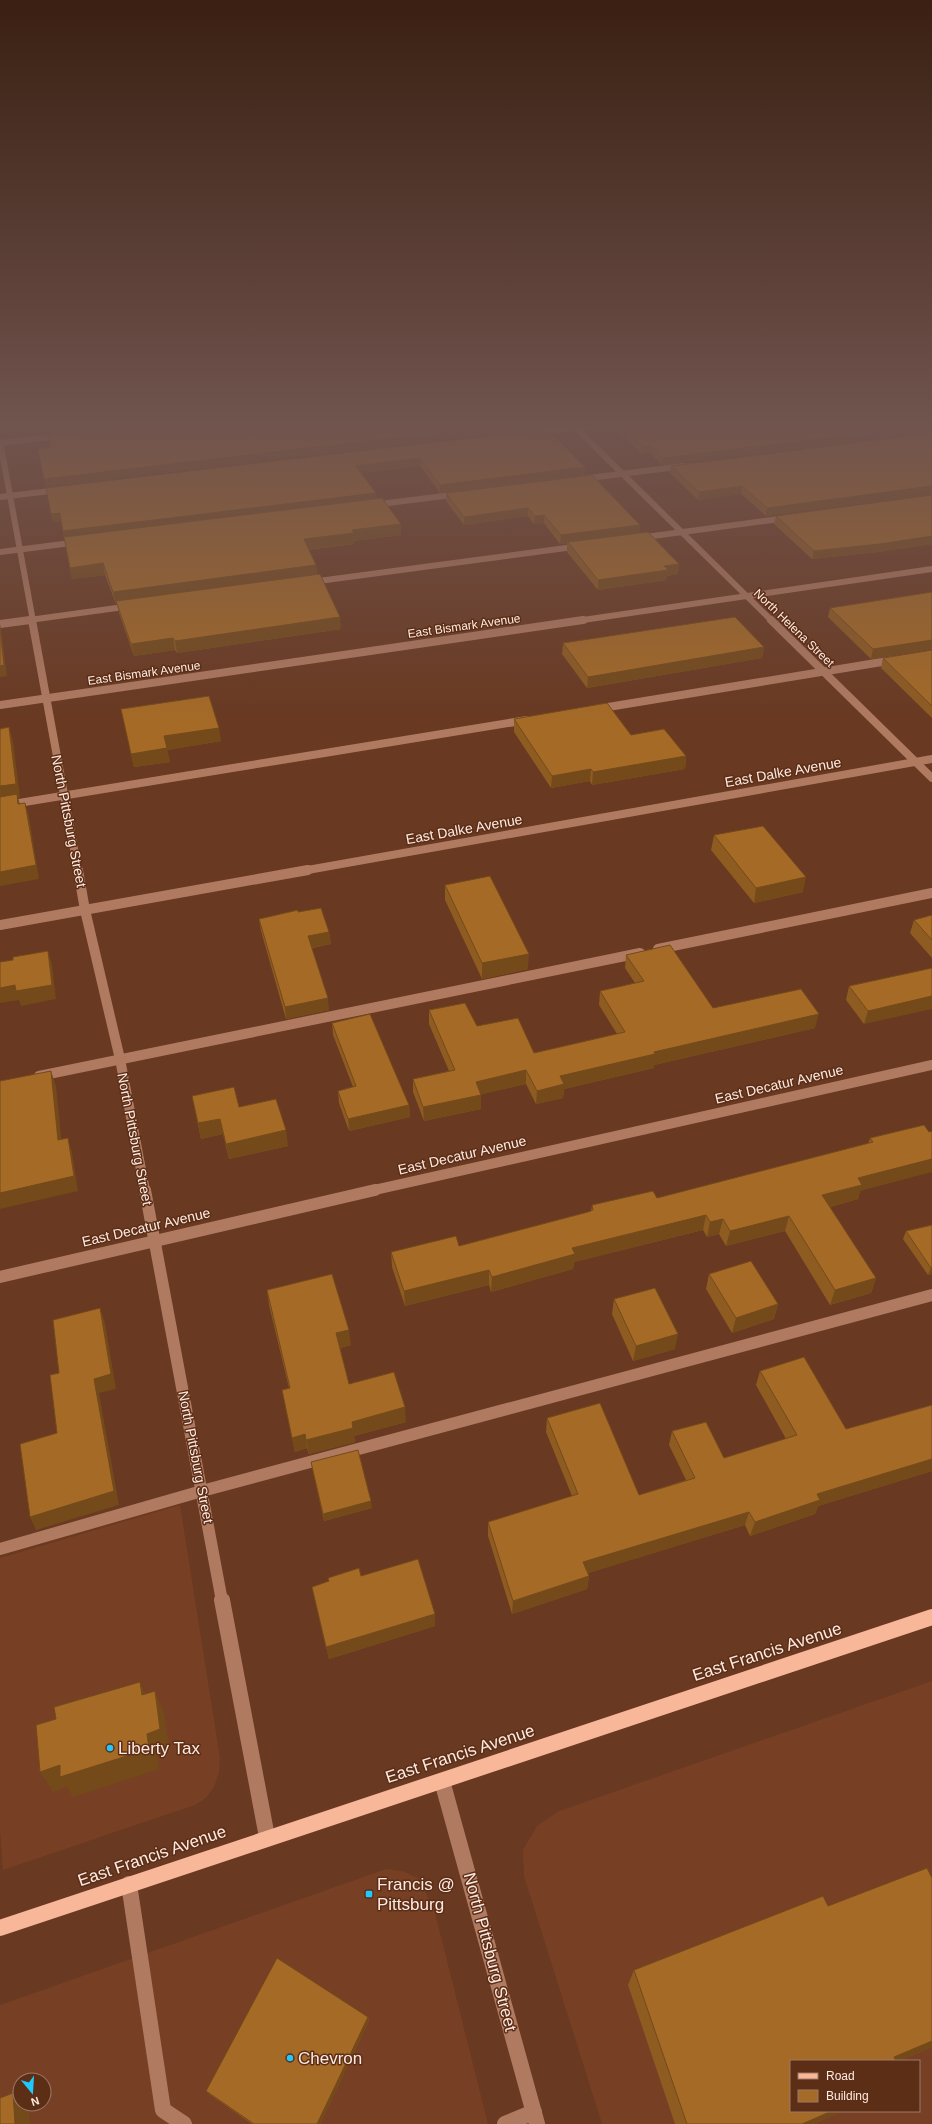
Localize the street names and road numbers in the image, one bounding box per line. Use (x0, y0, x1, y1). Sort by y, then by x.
street label: North Helena Street (751, 586, 837, 670)
street label: East Bismark Avenue (407, 611, 522, 641)
street label: East Bismark Avenue (87, 658, 202, 688)
street label: North Pittsburg Street (48, 753, 90, 889)
street label: East Dalke Avenue (723, 754, 843, 790)
street label: East Dalke Avenue (404, 811, 524, 847)
street label: East Decatur Avenue (713, 1061, 845, 1107)
street label: North Pittsburg Street (114, 1071, 156, 1207)
street label: East Decatur Avenue (396, 1132, 528, 1178)
street label: East Decatur Avenue (80, 1204, 212, 1250)
street label: North Pittsburg Street (175, 1389, 217, 1525)
street label: East Francis Avenue (690, 1619, 844, 1685)
street label: East Francis Avenue (383, 1721, 537, 1787)
street label: East Francis Avenue (75, 1822, 229, 1890)
street label: North Pittsburg Street (460, 1871, 520, 2034)

